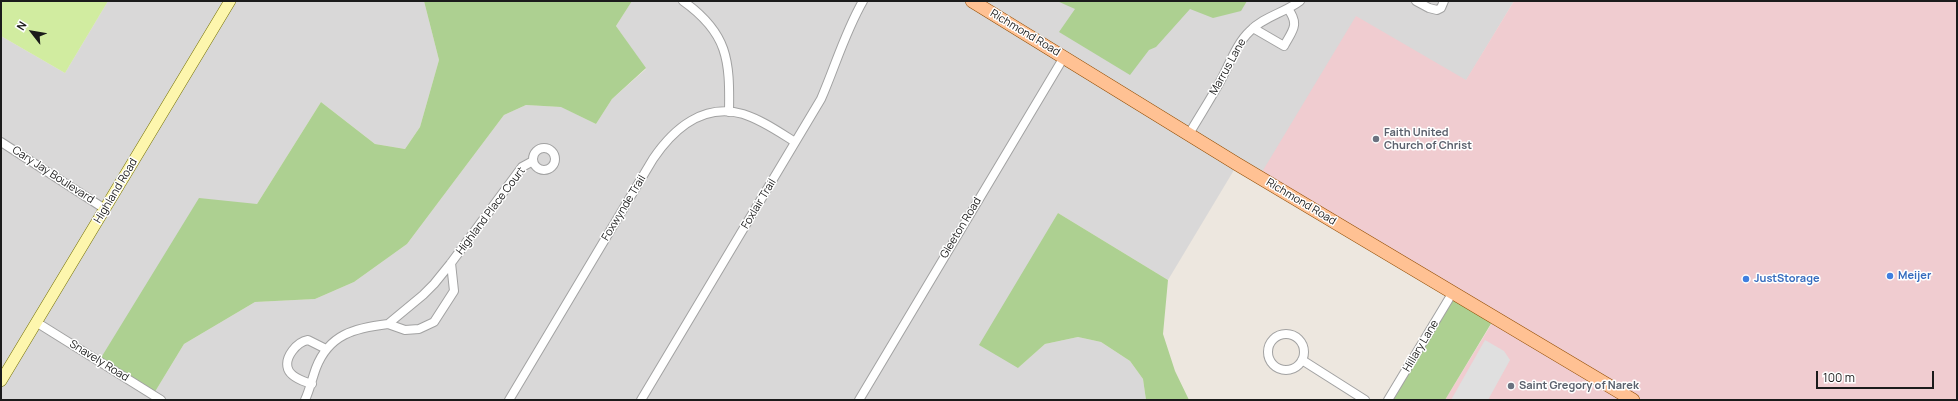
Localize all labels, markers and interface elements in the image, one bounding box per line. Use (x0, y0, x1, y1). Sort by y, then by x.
street label: Richmond Road (988, 7, 1062, 59)
north arrow (12, 12, 52, 52)
text: N (13, 18, 30, 33)
street label: Marrus Lane (1207, 36, 1249, 98)
place label: Faith United Church of Christ (1384, 126, 1472, 152)
marker: Faith United Church of Christ (1371, 134, 1381, 144)
street label: Cary Jay Boulevard (10, 144, 96, 206)
street label: Highland Road (92, 156, 140, 226)
street label: Highland Place Court (454, 165, 528, 257)
street label: Foxwynde Trail (599, 173, 649, 243)
street label: Richmond Road (1264, 176, 1338, 228)
street label: Foxlair Trail (739, 177, 779, 231)
street label: Gleeton Road (938, 195, 984, 261)
place label: Meijer (1898, 269, 1931, 283)
marker: Meijer (1885, 271, 1895, 281)
place label: JustStorage (1754, 272, 1820, 286)
marker: JustStorage (1741, 274, 1751, 284)
street label: Hillary Lane (1400, 318, 1442, 374)
street label: Snavely Road (67, 337, 131, 385)
scale bar (1818, 363, 1936, 389)
text: 100 m (1823, 369, 1855, 386)
place label: Saint Gregory of Narek (1519, 379, 1639, 393)
marker: Saint Gregory of Narek (1506, 381, 1516, 391)

